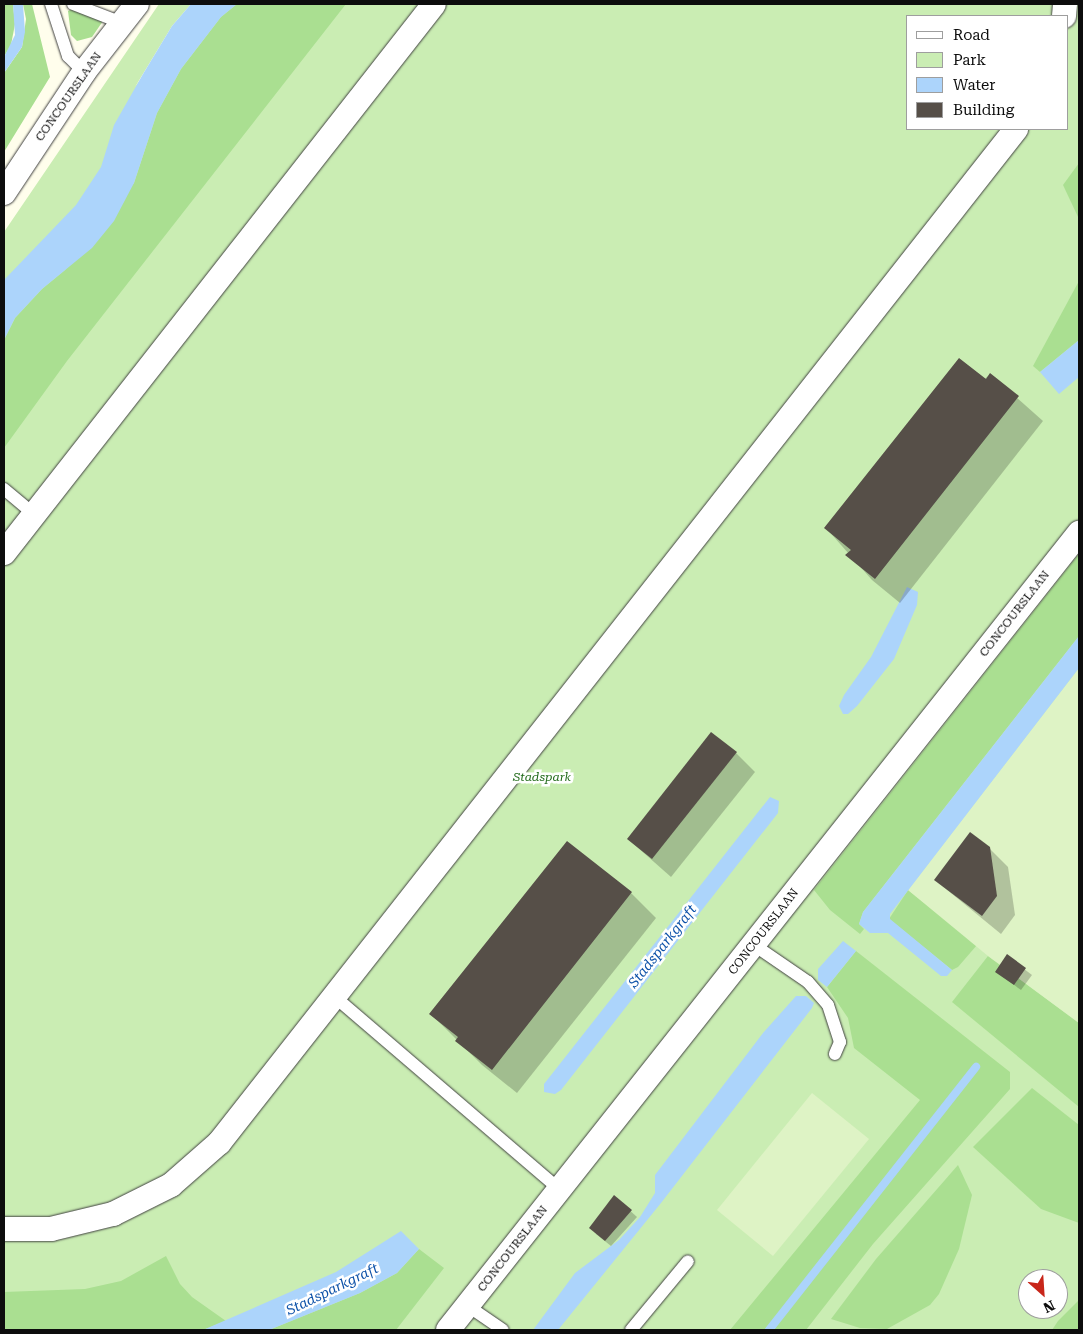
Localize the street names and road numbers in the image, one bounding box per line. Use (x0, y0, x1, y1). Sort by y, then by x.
street label: CONCOURSLAAN (33, 50, 105, 144)
street label: CONCOURSLAAN (977, 568, 1053, 660)
street label: CONCOURSLAAN (726, 886, 802, 978)
street label: CONCOURSLAAN (475, 1203, 551, 1295)

